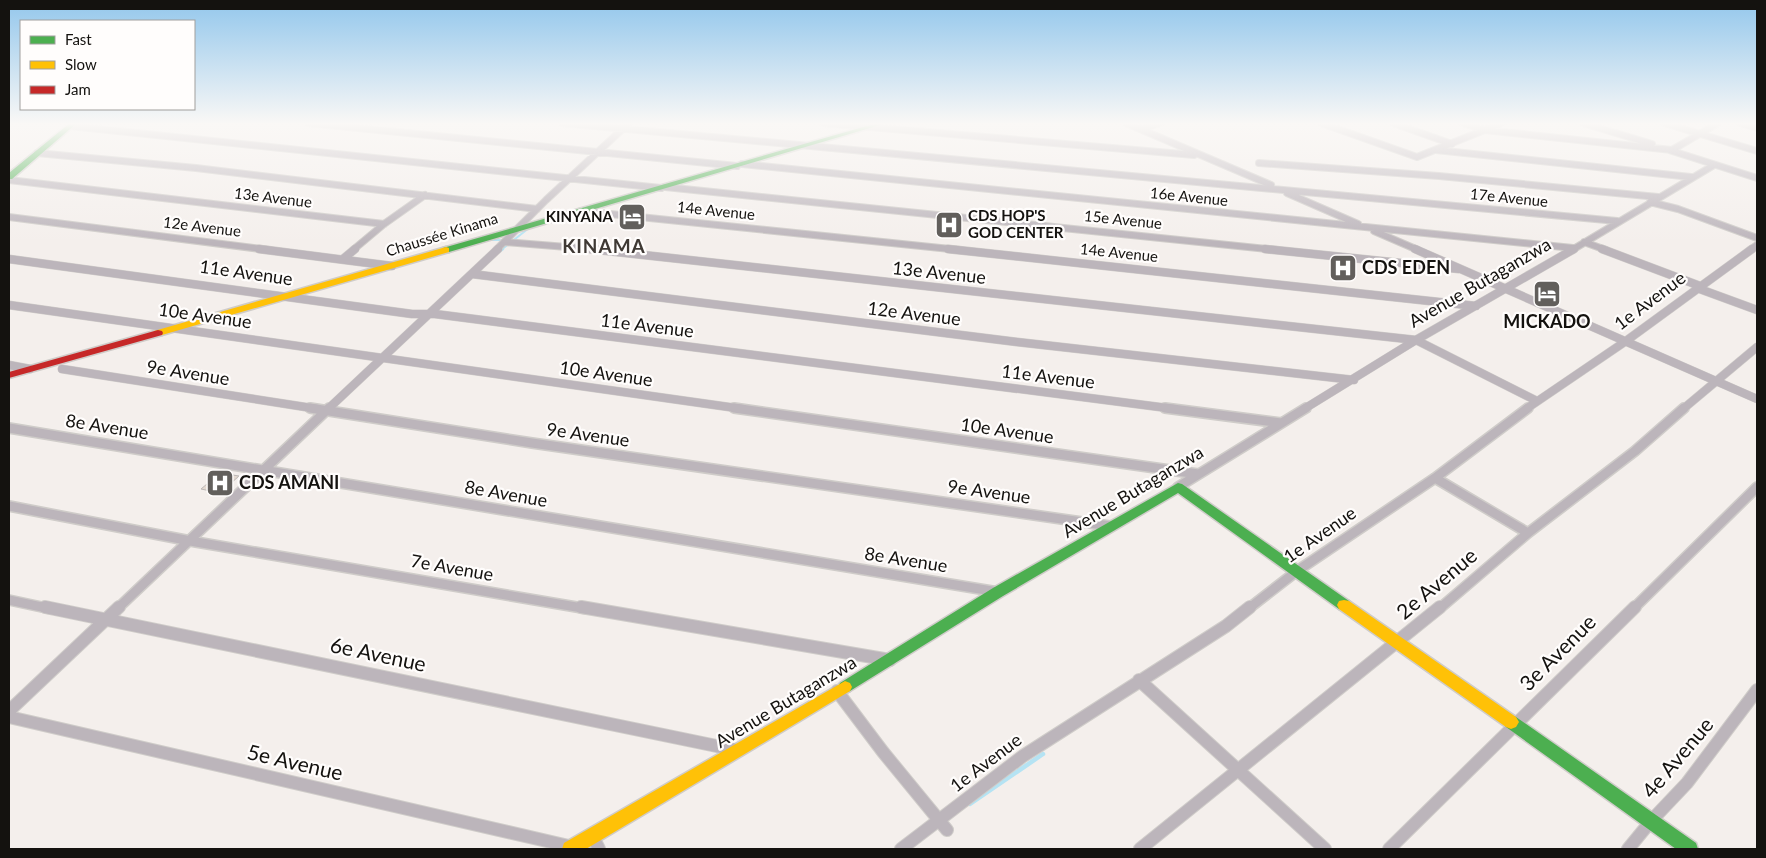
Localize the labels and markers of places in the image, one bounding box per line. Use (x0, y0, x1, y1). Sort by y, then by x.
hotel icon: KINYANA (617, 202, 647, 232)
place label: CDS HOP'S GOD CENTER (968, 206, 1064, 241)
place label: KINYANA (546, 207, 614, 225)
hospital icon: CDS HOP'S GOD CENTER (934, 210, 964, 240)
hospital icon: CDS EDEN (1328, 253, 1358, 283)
place label: CDS EDEN (1362, 256, 1450, 278)
hotel icon: MICKADO (1532, 279, 1562, 309)
place label: MICKADO (1503, 310, 1591, 332)
hospital icon: CDS AMANI (205, 468, 235, 498)
place label: CDS AMANI (239, 471, 339, 493)

